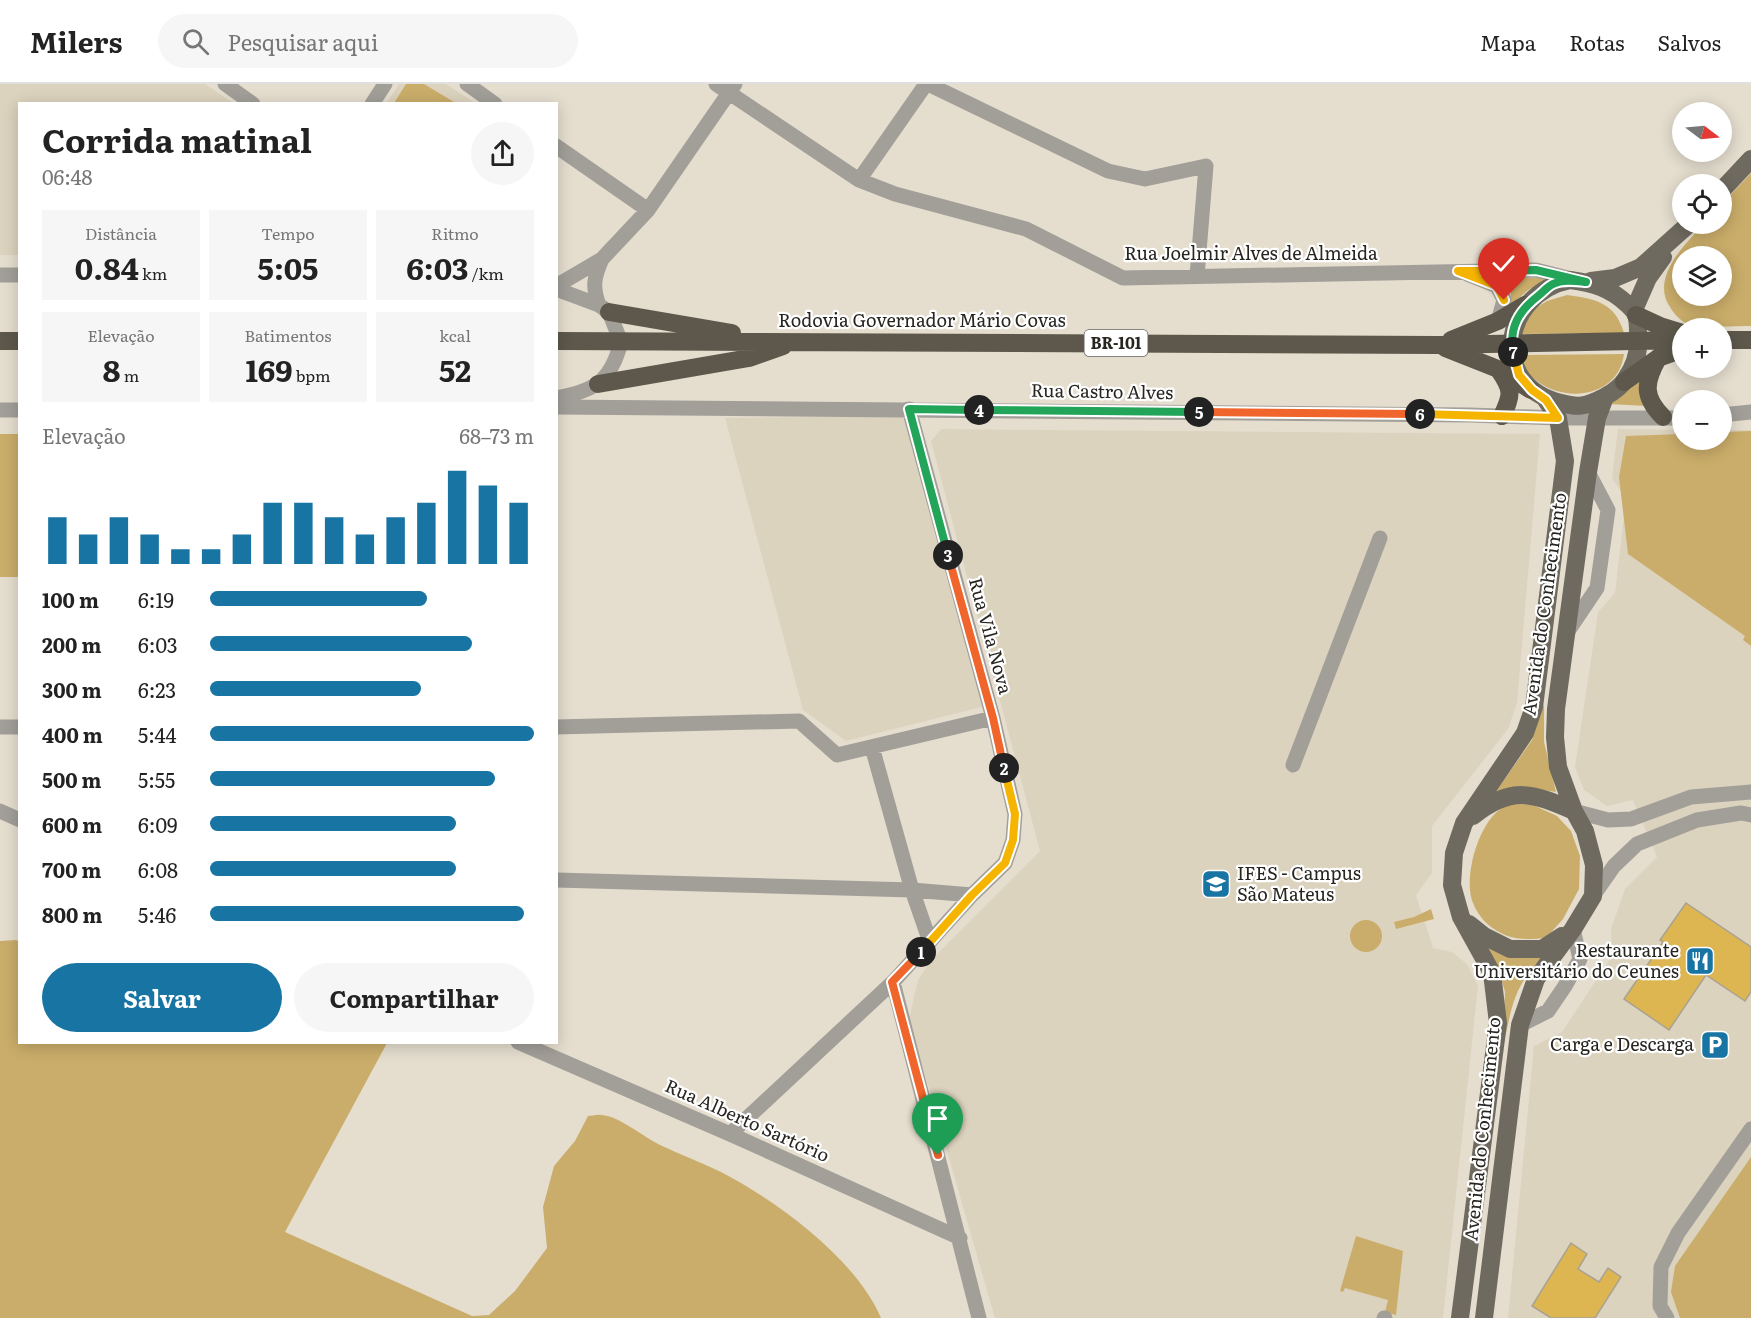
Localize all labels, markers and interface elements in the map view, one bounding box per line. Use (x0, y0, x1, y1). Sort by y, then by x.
search box (158, 14, 578, 68)
text: Milers (30, 20, 122, 62)
icon: search (179, 25, 212, 58)
text: Pesquisar aqui (227, 25, 378, 58)
text: Mapa (1480, 26, 1536, 57)
text: Rotas (1569, 26, 1625, 57)
text: Salvos (1658, 26, 1721, 57)
north arrow (1672, 102, 1732, 162)
map controls (1672, 102, 1732, 450)
text: Corrida matinal (42, 114, 312, 163)
button: share (471, 122, 534, 185)
text: 06:48 (42, 161, 93, 191)
button: locate (1672, 174, 1732, 234)
text: Distância (85, 221, 157, 245)
text: Tempo (261, 221, 315, 245)
text: Ritmo (431, 221, 479, 245)
pin (1478, 238, 1529, 300)
street label: Rua Joelmir Alves de Almeida (1124, 239, 1378, 266)
text: 0.84 (75, 245, 139, 289)
text: 5:05 (258, 245, 318, 289)
text: 6:03 (406, 245, 468, 289)
button: layers (1672, 246, 1732, 306)
icon: check (1487, 247, 1520, 280)
text: km (139, 261, 167, 285)
text: /km (468, 261, 504, 285)
street label: Rodovia Governador Mário Covas (778, 306, 1066, 333)
button: + (1672, 318, 1732, 378)
text: Elevação (87, 323, 155, 347)
text: Batimentos (245, 323, 331, 347)
text: kcal (439, 323, 471, 347)
road number: BR-101 (1084, 330, 1148, 356)
pin: 7 (1498, 337, 1528, 367)
text: 7 (1509, 340, 1517, 364)
text: 8 (103, 347, 120, 391)
text: 169 (245, 347, 293, 391)
text: 52 (439, 347, 471, 391)
text: m (120, 363, 139, 387)
text: bpm (293, 363, 331, 387)
street label: Rua Castro Alves (1031, 376, 1173, 405)
button: − (1672, 390, 1732, 450)
pin: 4 (964, 395, 994, 425)
pin: 5 (1184, 397, 1214, 427)
text: 4 (974, 398, 984, 422)
pin: 6 (1405, 399, 1435, 429)
text: 5 (1195, 400, 1203, 424)
text: 6 (1415, 402, 1425, 426)
text: Elevação (42, 420, 126, 450)
text: 68–73 m (459, 420, 534, 450)
street label: Avenida do Conhecimento (1515, 491, 1573, 717)
pin: 3 (933, 540, 963, 570)
text: 3 (944, 543, 952, 567)
street label: Rua Vila Nova (963, 574, 1020, 697)
text: 100 m (42, 584, 99, 614)
text: 6:19 (138, 584, 174, 614)
text: 200 m (42, 629, 101, 659)
text: 6:03 (138, 629, 178, 659)
text: 300 m (42, 674, 102, 704)
text: 6:23 (138, 674, 176, 704)
text: 400 m (42, 719, 103, 749)
text: 5:44 (138, 719, 176, 749)
pin: 2 (989, 753, 1019, 783)
text: 2 (1000, 756, 1008, 780)
text: 500 m (42, 764, 101, 794)
text: 5:55 (138, 764, 175, 794)
text: 600 m (42, 809, 102, 839)
text: 6:09 (138, 809, 177, 839)
text: 700 m (42, 854, 101, 884)
text: 6:08 (138, 854, 178, 884)
place label: IFES - Campus São Mateus (1237, 859, 1361, 907)
school or university icon: IFES - Campus São Mateus (1200, 868, 1232, 900)
text: 800 m (42, 899, 102, 929)
text: 5:46 (138, 899, 176, 929)
place label: Restaurante Universitário do Ceunes (1473, 936, 1679, 984)
pin: 1 (906, 937, 936, 967)
text: 1 (918, 940, 924, 964)
restaurant icon: Restaurante Universitário do Ceunes (1684, 945, 1716, 977)
button: Salvar (42, 963, 282, 1032)
button: Compartilhar (294, 963, 534, 1032)
street label: Avenida do Conhecimento (1456, 1016, 1507, 1242)
parking icon: Carga e Descarga (1699, 1029, 1731, 1061)
place label: Carga e Descarga (1550, 1030, 1694, 1057)
street label: Rua Alberto Sartório (661, 1071, 834, 1168)
pin (912, 1093, 963, 1155)
icon: arrive (921, 1102, 954, 1135)

